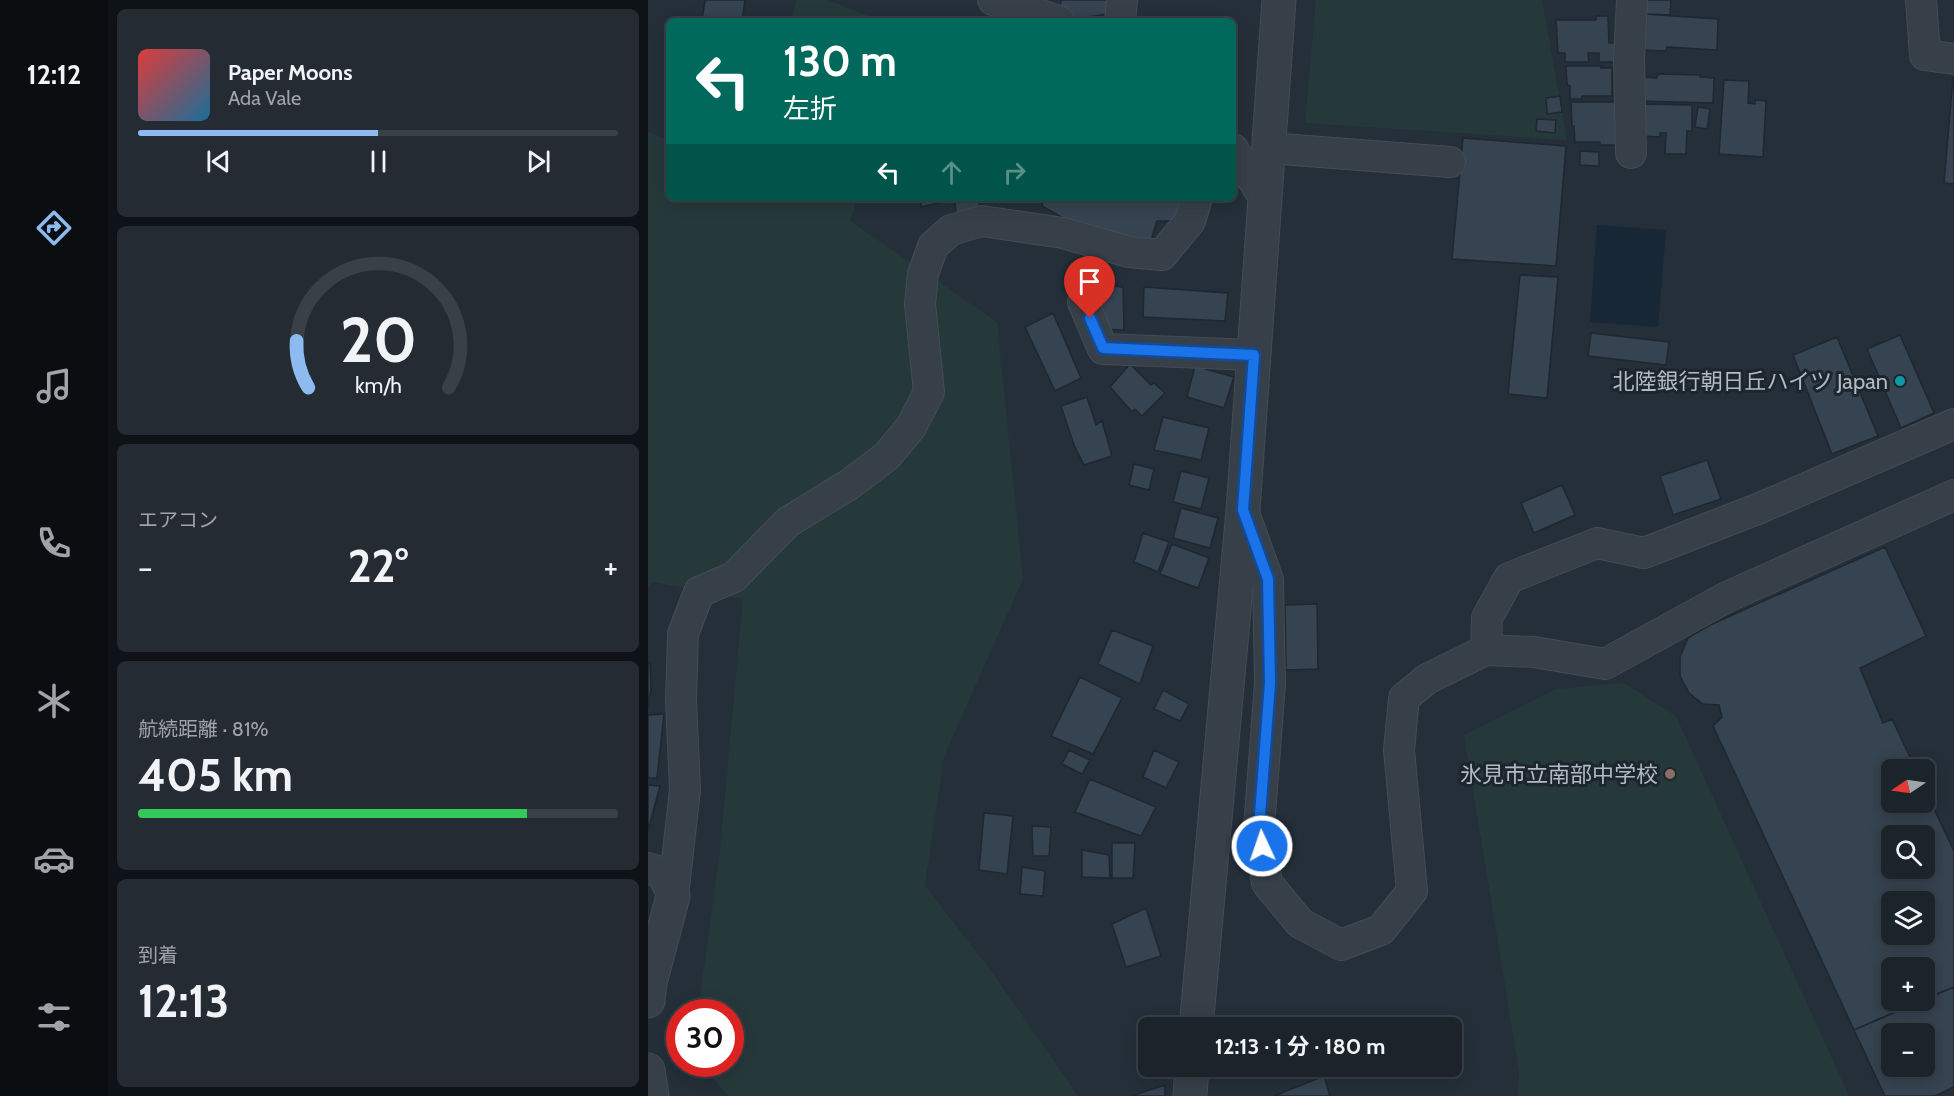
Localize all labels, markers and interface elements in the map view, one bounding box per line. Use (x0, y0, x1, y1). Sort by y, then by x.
text: 130 m (783, 35, 897, 87)
icon: left (684, 42, 762, 120)
text: 12:12 (27, 58, 81, 91)
text: Paper Moons (228, 59, 352, 86)
text: Ada Vale (228, 86, 301, 110)
text: 左折 (783, 92, 837, 125)
icon: previous (202, 145, 235, 178)
icon: pause (362, 145, 395, 178)
icon: next (522, 145, 555, 178)
icon: left (872, 156, 905, 189)
icon: ahead (935, 156, 968, 189)
icon: right (998, 156, 1031, 189)
icon: directions (33, 207, 75, 249)
pin (1064, 256, 1115, 318)
icon: arrive (1073, 265, 1106, 298)
text: 20 (339, 302, 417, 378)
icon: music (33, 365, 75, 407)
place label: 北陸銀行朝日丘ハイツ Japan (1612, 368, 1888, 395)
text: km/h (355, 372, 401, 398)
marker: 北陸銀行朝日丘ハイツ Japan (1893, 374, 1907, 388)
text: エアコン (138, 508, 218, 532)
icon: phone (33, 522, 75, 564)
text: 22° (348, 539, 408, 593)
text: − (138, 547, 153, 587)
text: + (603, 547, 618, 587)
icon: climate (33, 680, 75, 722)
text: 航続距離 · 81% (138, 717, 268, 741)
text: 405 km (138, 748, 293, 802)
north arrow (1881, 759, 1935, 813)
map controls (1881, 759, 1935, 1077)
place label: 氷見市立南部中学校 (1460, 761, 1658, 788)
marker: 氷見市立南部中学校 (1663, 767, 1677, 781)
position arrow (1230, 814, 1294, 878)
button: search (1881, 825, 1935, 879)
icon: car (33, 838, 75, 880)
button: layers (1881, 891, 1935, 945)
text: 到着 (138, 943, 178, 967)
button: + (1881, 957, 1935, 1011)
text: 12:13 (138, 974, 229, 1028)
icon: filters (33, 996, 75, 1038)
speed limit sign: 30 (666, 999, 744, 1077)
button: − (1881, 1023, 1935, 1077)
text: 12:13 · 1 分 · 180 m (1215, 1033, 1385, 1060)

